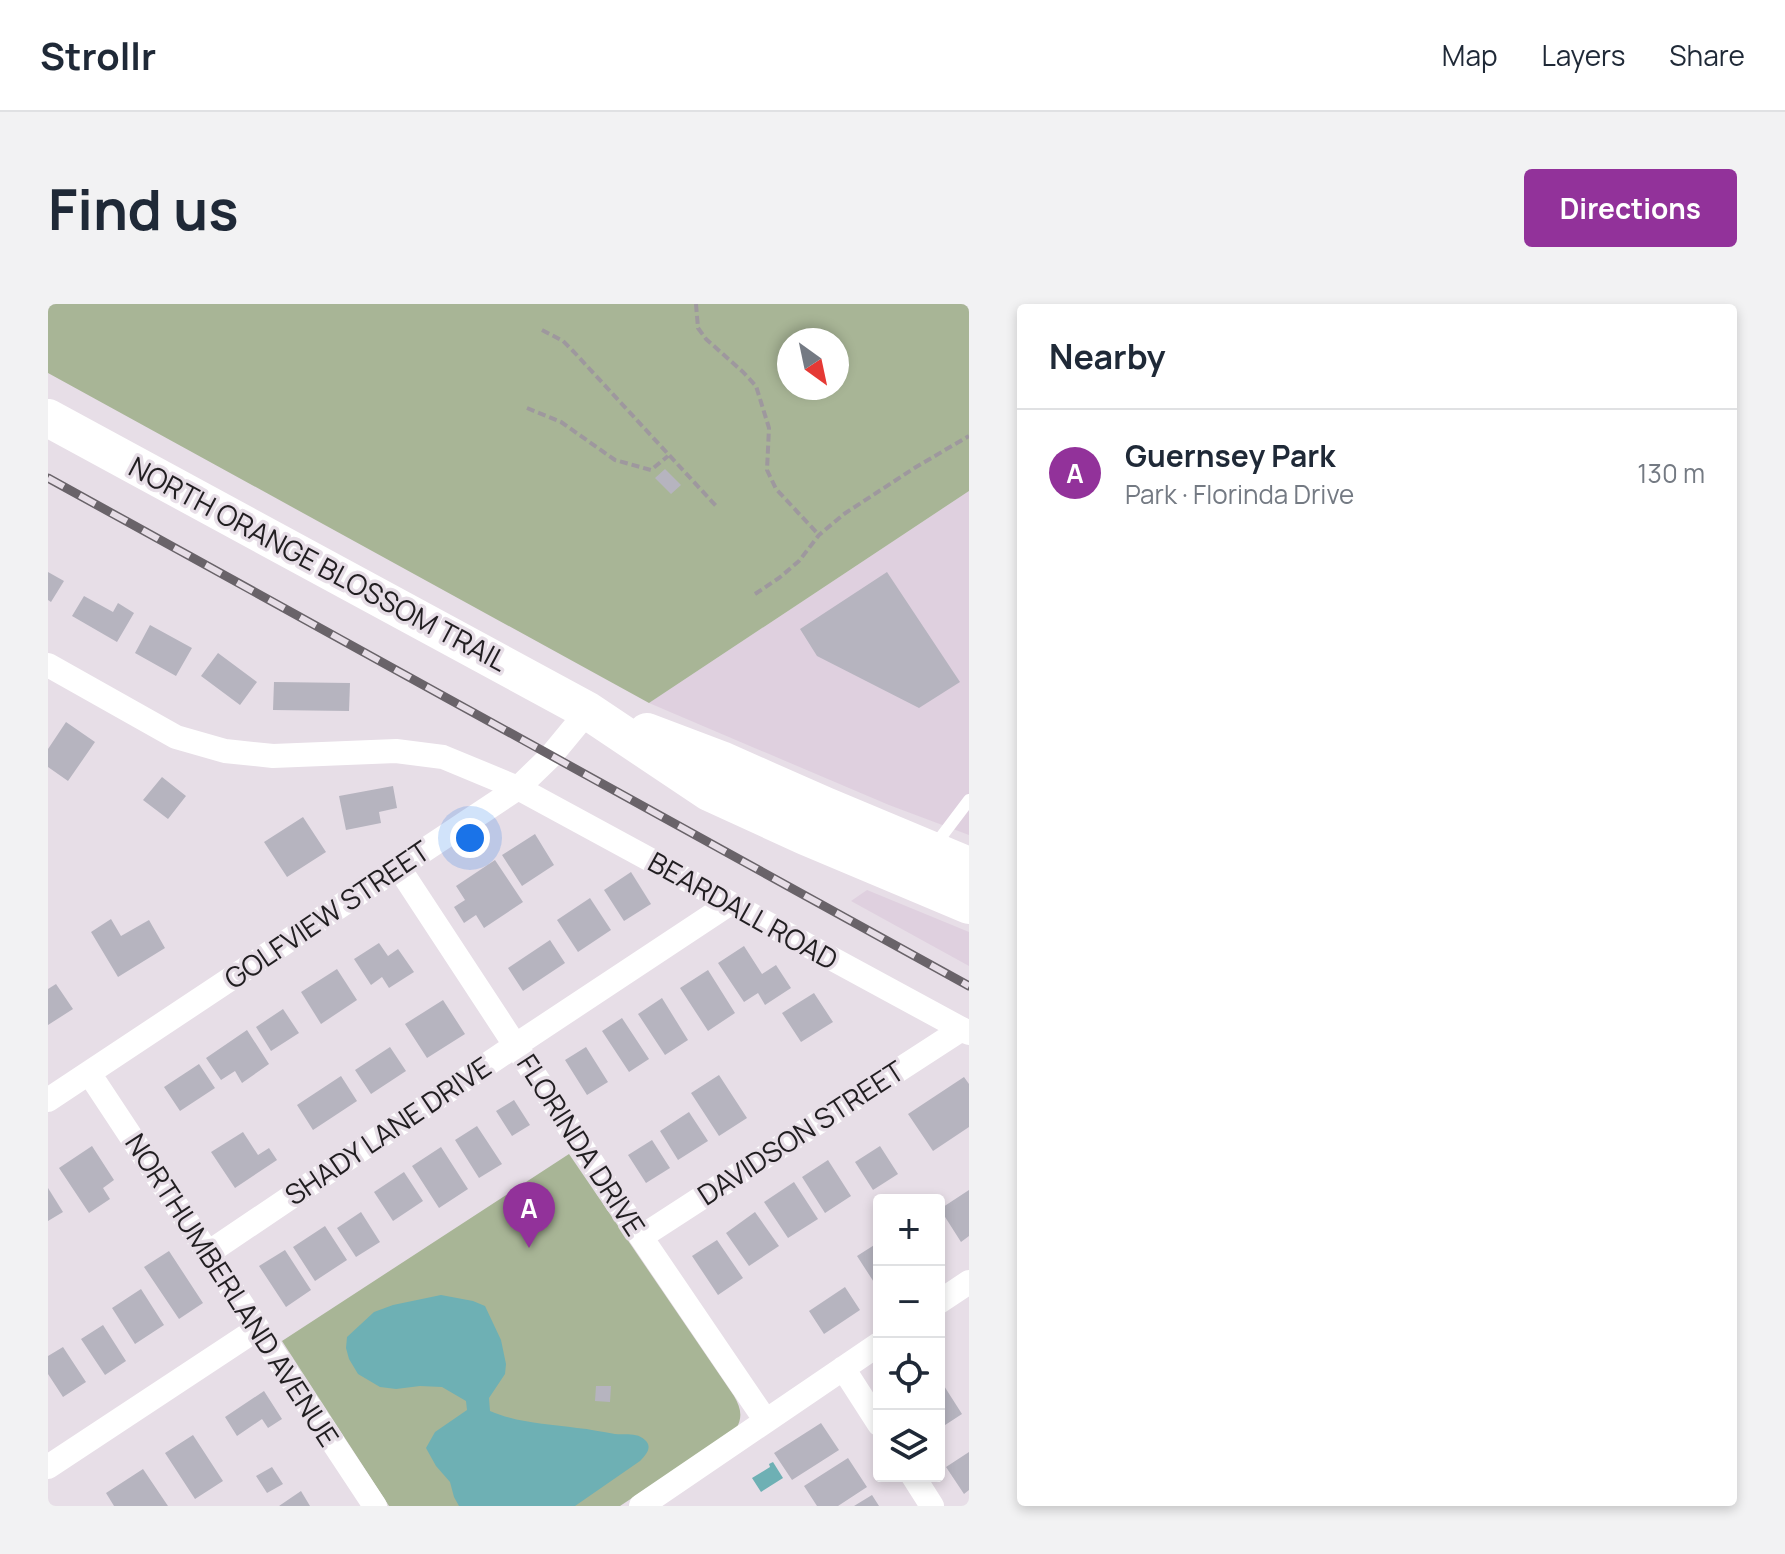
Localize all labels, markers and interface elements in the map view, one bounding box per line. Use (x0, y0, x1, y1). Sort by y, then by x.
text: Strollr (40, 29, 156, 81)
text: Map (1442, 36, 1498, 74)
text: Layers (1542, 36, 1625, 74)
text: Share (1669, 36, 1745, 74)
button: Directions (1524, 169, 1737, 247)
text: Find us (48, 170, 239, 247)
north arrow (777, 328, 849, 400)
text: Nearby (1049, 333, 1165, 379)
text: Guernsey Park (1125, 435, 1335, 476)
street label: NORTH ORANGE BLOSSOM TRAIL (123, 447, 514, 679)
text: A (1066, 455, 1084, 491)
text: 130 m (1637, 455, 1705, 491)
text: Park · Florinda Drive (1125, 476, 1354, 512)
your location (450, 818, 490, 858)
street label: GOLFVIEW STREET (216, 831, 437, 997)
street label: BEARDALL ROAD (642, 842, 845, 978)
street label: SHADY LANE DRIVE (277, 1047, 498, 1213)
street label: FLORINDA DRIVE (510, 1048, 652, 1242)
street label: DAVIDSON STREET (690, 1051, 911, 1213)
street label: NORTHUMBERLAND AVENUE (117, 1126, 348, 1453)
pin: A (503, 1182, 555, 1248)
map controls (873, 1194, 945, 1482)
button: + (873, 1194, 945, 1266)
button: − (873, 1266, 945, 1338)
button: locate (873, 1338, 945, 1410)
button: layers (873, 1410, 945, 1482)

